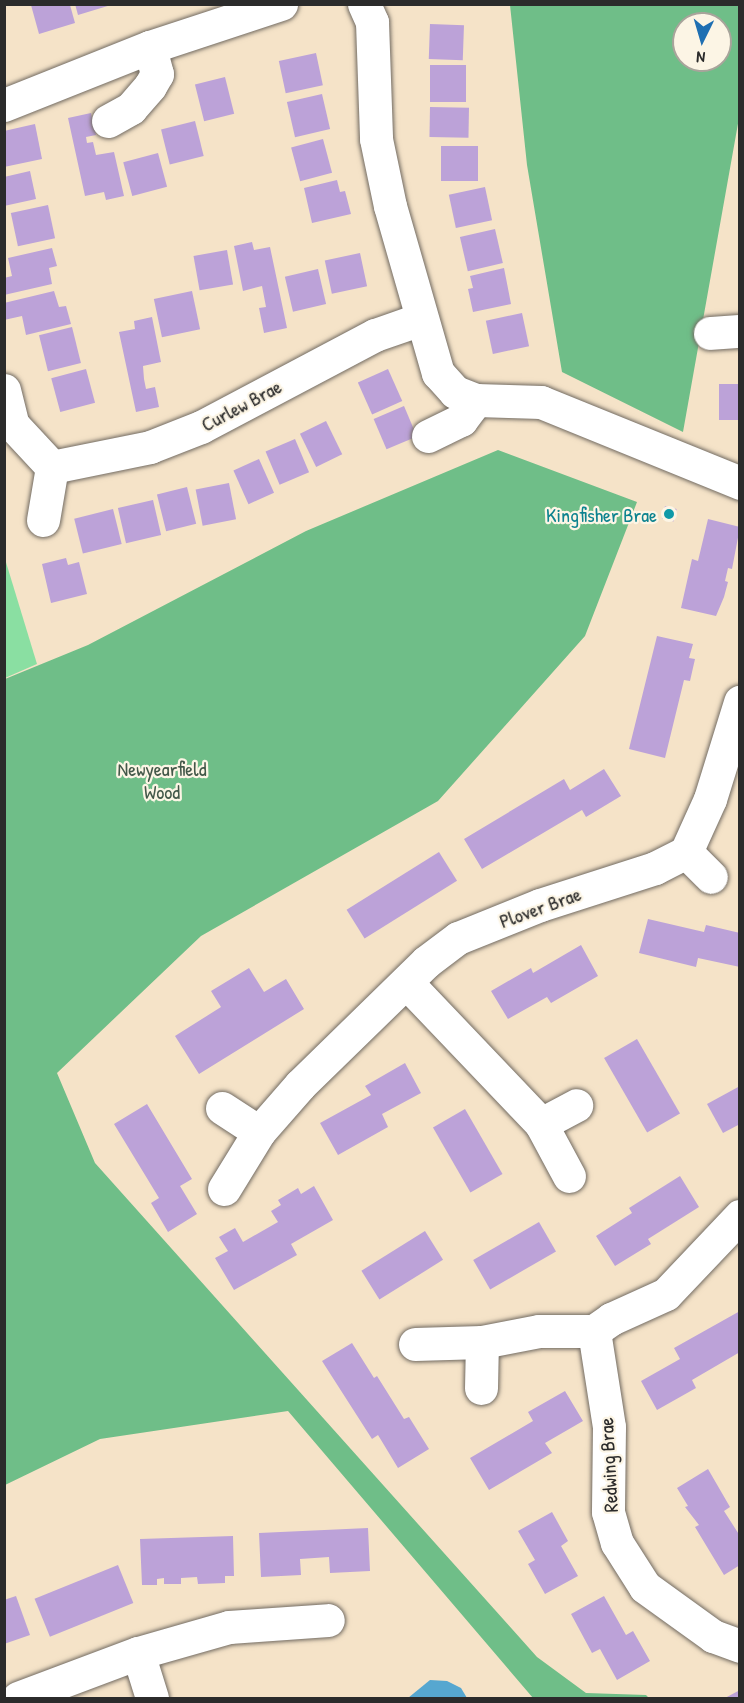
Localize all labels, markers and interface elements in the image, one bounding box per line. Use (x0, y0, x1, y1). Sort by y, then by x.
north arrow (672, 12, 732, 72)
text: N (695, 47, 706, 69)
street label: Curlew Brae (197, 374, 285, 436)
place label: Kingfisher Brae (546, 502, 657, 526)
marker: Kingfisher Brae (662, 507, 676, 521)
park label: Newyearfield Wood (118, 757, 206, 804)
street label: Plover Brae (496, 881, 584, 933)
street label: Redwing Brae (594, 1417, 622, 1513)

